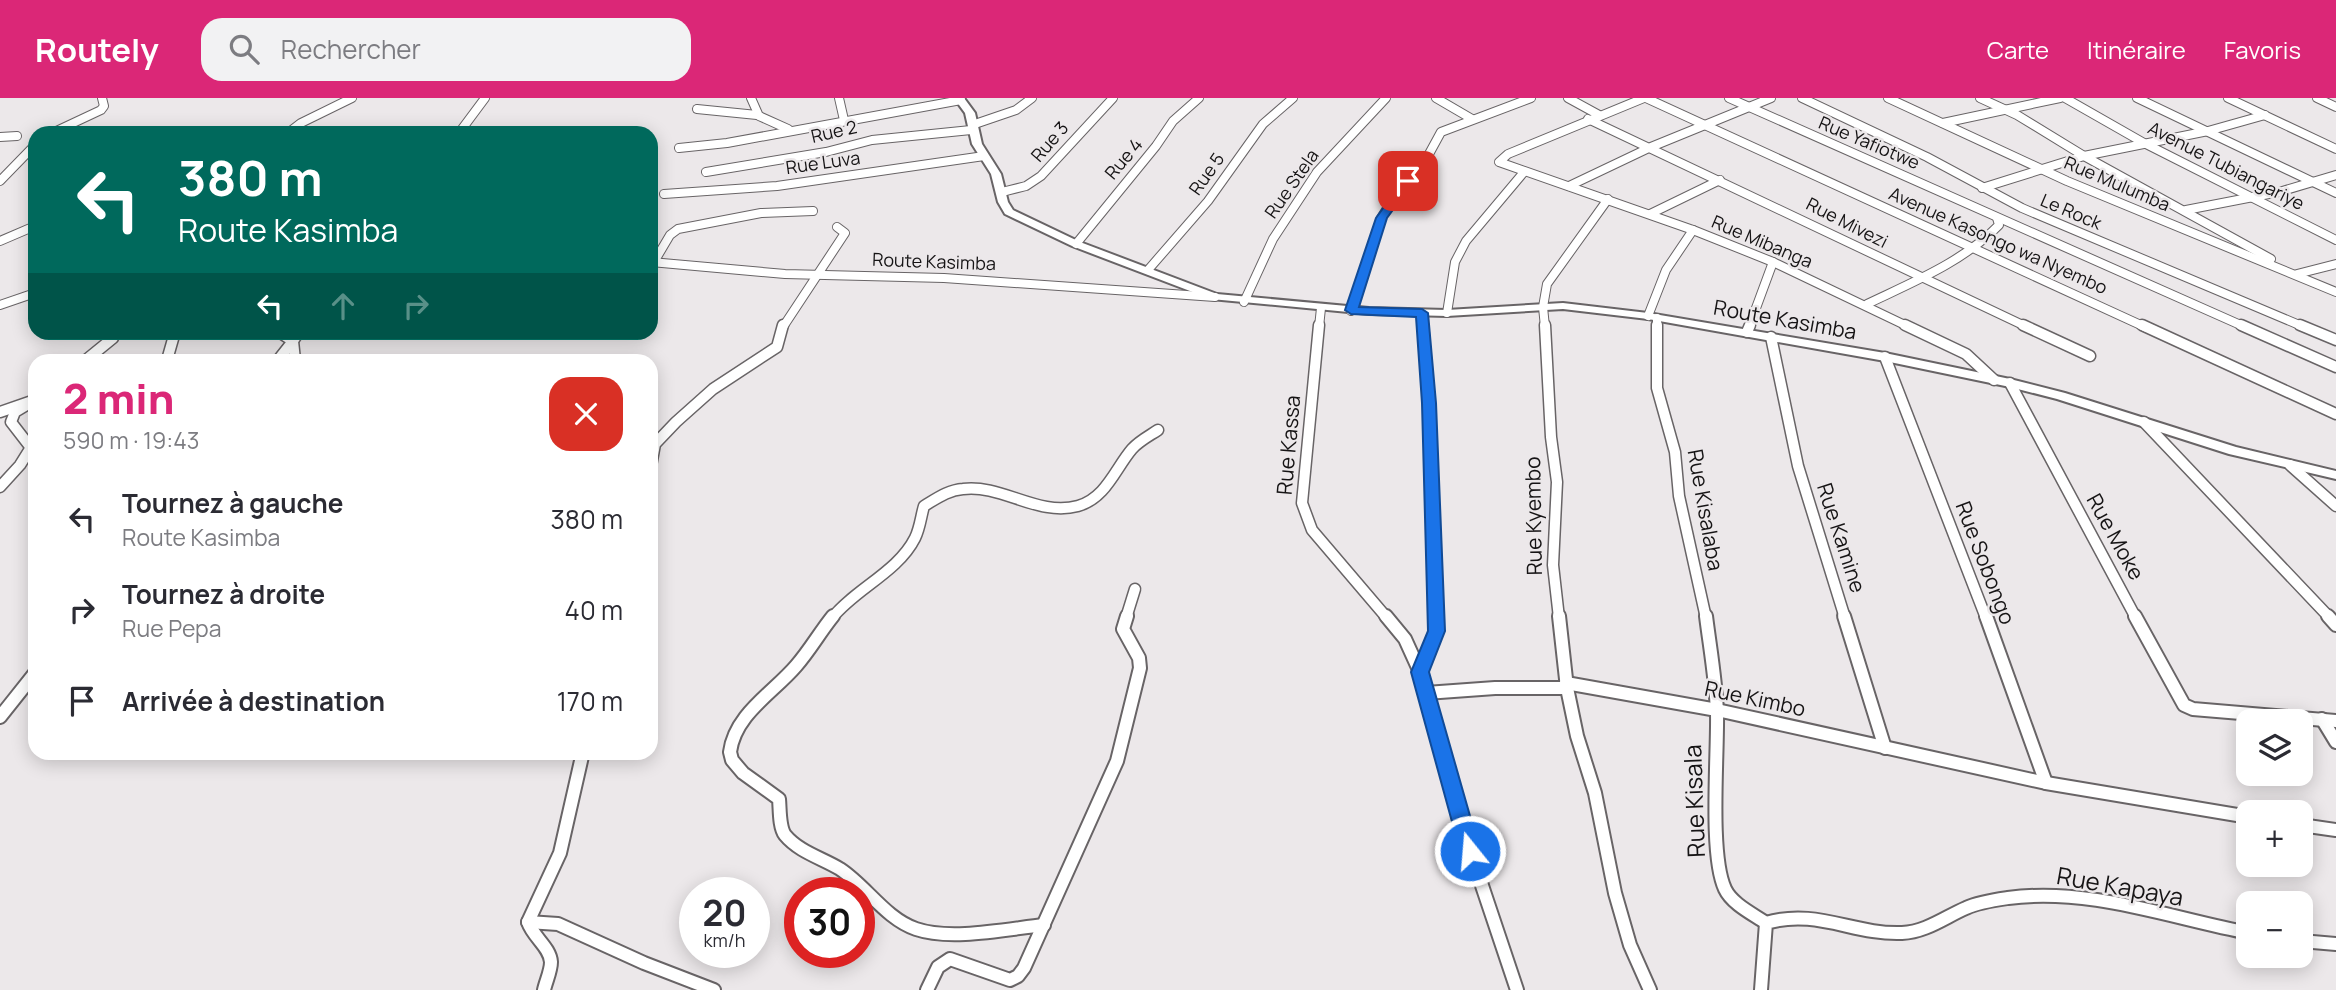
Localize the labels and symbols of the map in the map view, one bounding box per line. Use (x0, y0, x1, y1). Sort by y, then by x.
street label: Rue Yafiotwe (1815, 110, 1924, 174)
street label: Rue 2 (808, 114, 859, 148)
street label: Avenue Tubiangariye (2144, 115, 2309, 215)
street label: Rue 3 (1025, 116, 1073, 167)
street label: Rue 4 (1099, 133, 1147, 184)
street label: Rue Stela (1259, 144, 1324, 223)
street label: Rue Luva (784, 145, 861, 179)
street label: Rue 5 (1183, 147, 1229, 199)
street label: Rue Mulumba (2061, 150, 2174, 216)
pin (1378, 151, 1438, 211)
street label: Avenue Kasongo wa Nyembo (1885, 181, 2111, 299)
street label: Le Rock (2037, 187, 2107, 235)
street label: Rue Mivezi (1803, 191, 1892, 253)
street label: Rue Mibanga (1708, 209, 1817, 273)
street label: Route Kasimba (872, 247, 996, 275)
street label: Route Kasimba (1712, 293, 1859, 345)
street label: Rue Kassa (1270, 394, 1306, 496)
street label: Rue Kisalaba (1682, 447, 1730, 573)
street label: Rue Kyembo (1518, 456, 1548, 576)
street label: Rue Kamine (1811, 479, 1873, 596)
street label: Rue Moke (2081, 488, 2151, 585)
street label: Rue Sobongo (1950, 497, 2022, 628)
street label: Rue Kimbo (1702, 674, 1808, 722)
street label: Rue Kisala (1675, 744, 1712, 858)
position arrow (1433, 814, 1507, 888)
street label: Rue Kapaya (2054, 858, 2186, 913)
speed limit sign: 30 (784, 877, 875, 968)

